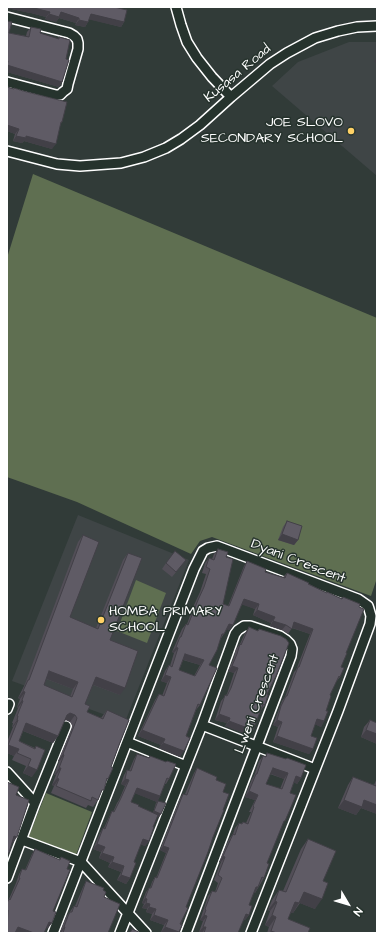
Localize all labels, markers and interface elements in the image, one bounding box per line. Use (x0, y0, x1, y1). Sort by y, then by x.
street label: Kusasa Road (201, 41, 275, 107)
place label: JOE SLOVO SECONDARY SCHOOL (201, 115, 343, 148)
marker: JOE SLOVO SECONDARY SCHOOL (346, 126, 356, 136)
street label: Dyani Crescent (248, 536, 348, 588)
place label: HOMBA PRIMARY SCHOOL (109, 604, 222, 636)
marker: HOMBA PRIMARY SCHOOL (96, 615, 106, 625)
street label: Lweni Crescent (232, 652, 284, 756)
north arrow (328, 884, 368, 924)
text: N (350, 904, 366, 919)

